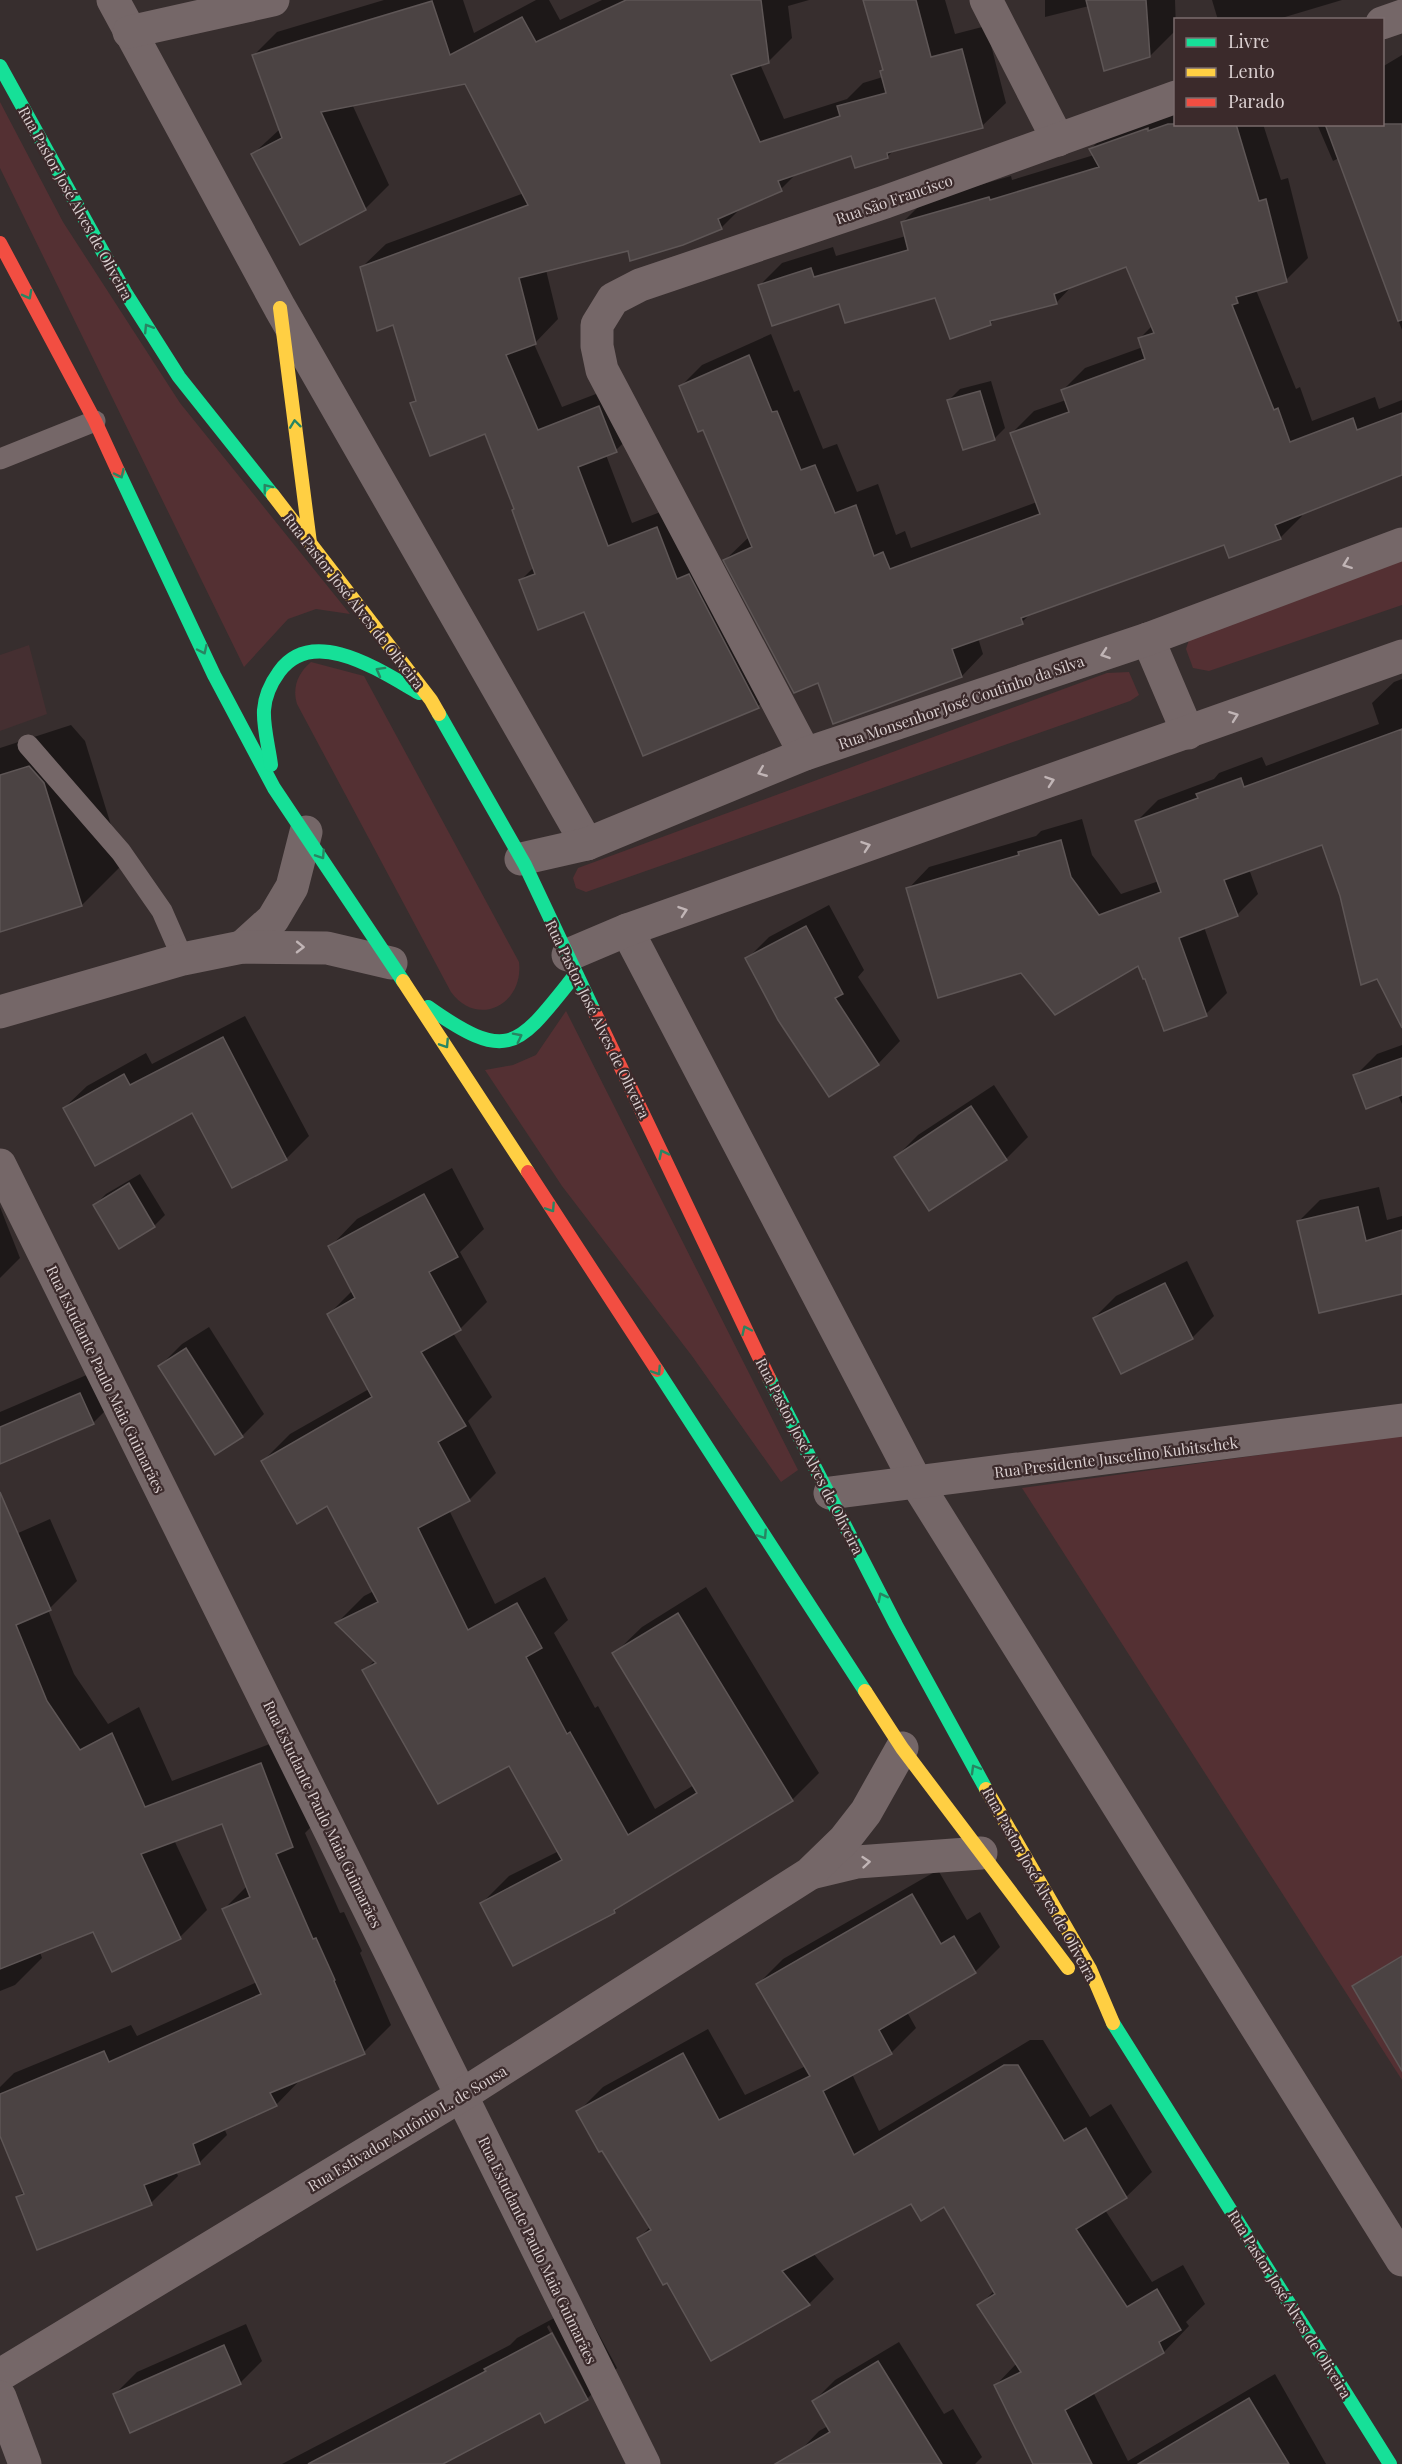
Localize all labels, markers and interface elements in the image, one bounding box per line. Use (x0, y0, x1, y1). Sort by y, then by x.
legend (1174, 18, 1384, 126)
text: Livre (1228, 29, 1269, 53)
text: Lento (1228, 59, 1275, 83)
text: Parado (1228, 89, 1285, 113)
street label: Rua Pastor José Alves de Oliveira (14, 103, 138, 304)
street label: Rua São Francisco (833, 170, 955, 228)
one-way arrow (20, 288, 32, 299)
one-way arrow (143, 324, 155, 334)
one-way arrow (289, 420, 302, 429)
one-way arrow (112, 467, 124, 478)
one-way arrow (263, 483, 274, 494)
street label: Rua Pastor José Alves de Oliveira (279, 509, 429, 694)
one-way arrow (1342, 557, 1353, 570)
one-way arrow (195, 644, 207, 655)
one-way arrow (1100, 646, 1111, 659)
street label: Rua Monsenhor José Coutinho da Silva (835, 650, 1087, 754)
one-way arrow (376, 667, 386, 678)
one-way arrow (1228, 711, 1239, 723)
one-way arrow (758, 765, 769, 777)
one-way arrow (1044, 776, 1055, 789)
one-way arrow (861, 840, 871, 853)
one-way arrow (313, 849, 325, 859)
one-way arrow (677, 905, 687, 918)
street label: Rua Pastor José Alves de Oliveira (541, 917, 655, 1122)
one-way arrow (296, 941, 305, 953)
one-way arrow (511, 1032, 522, 1044)
one-way arrow (437, 1038, 449, 1048)
one-way arrow (659, 1149, 670, 1160)
one-way arrow (543, 1202, 555, 1212)
street label: Rua Estudante Paulo Maia Guimarães (42, 1262, 170, 1496)
one-way arrow (742, 1326, 754, 1337)
street label: Rua Pastor José Alves de Oliveira (752, 1354, 869, 1558)
one-way arrow (650, 1365, 661, 1376)
street label: Rua Presidente Juscelino Kubitschek (993, 1432, 1240, 1482)
one-way arrow (756, 1528, 767, 1539)
one-way arrow (878, 1593, 890, 1604)
street label: Rua Estudante Paulo Maia Guimarães (259, 1697, 387, 1931)
one-way arrow (971, 1765, 982, 1775)
street label: Rua Pastor José Alves de Oliveira (978, 1784, 1102, 1985)
one-way arrow (862, 1855, 871, 1868)
street label: Rua Estivador Antônio L. de Sousa (304, 2060, 511, 2196)
street label: Rua Estudante Paulo Maia Guimarães (474, 2133, 602, 2367)
street label: Rua Pastor José Alves de Oliveira (1224, 2206, 1357, 2402)

